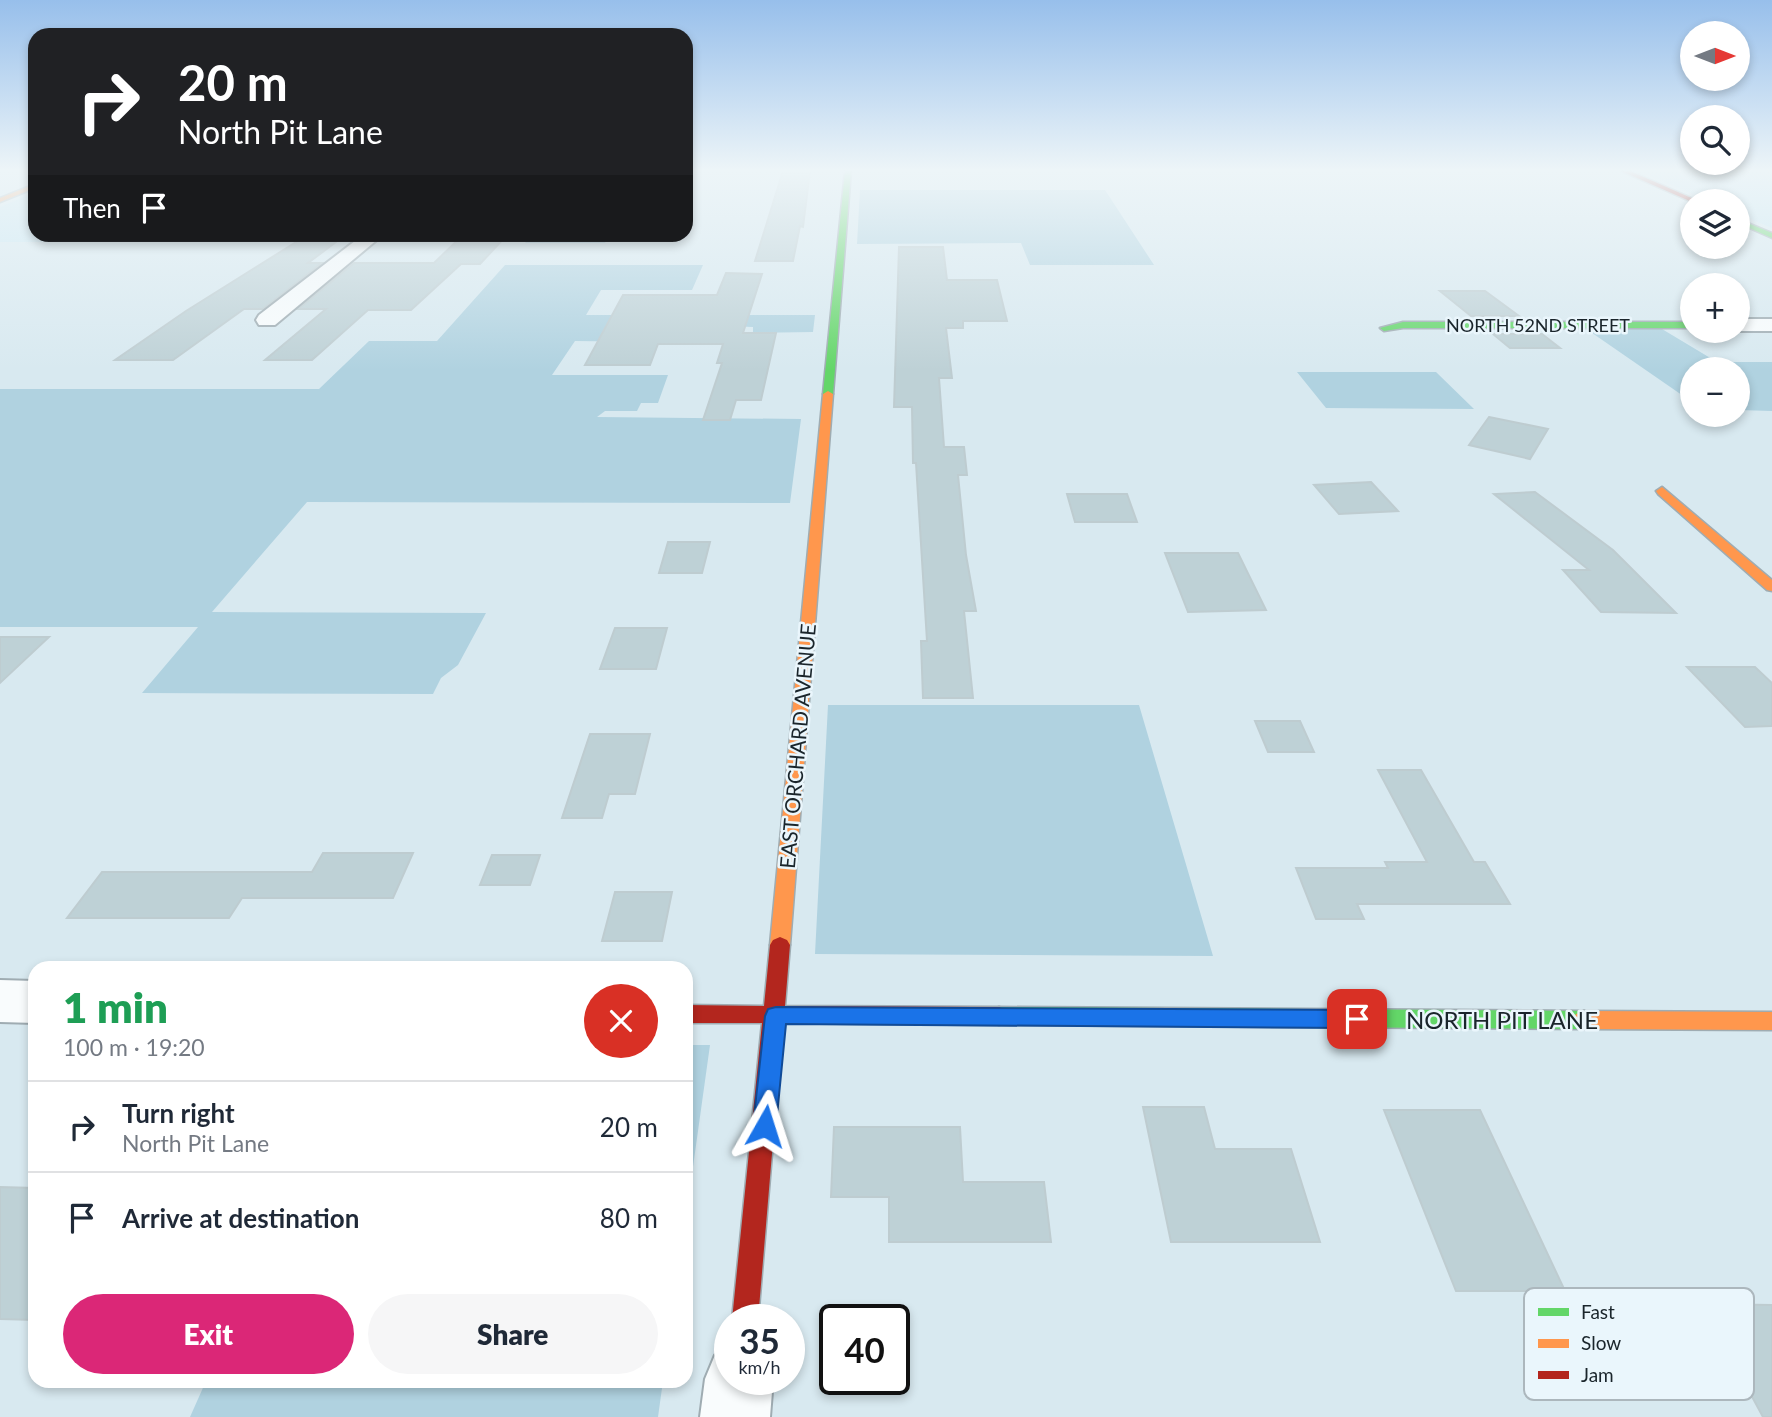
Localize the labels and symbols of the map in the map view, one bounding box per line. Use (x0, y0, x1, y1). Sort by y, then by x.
north arrow (1680, 21, 1750, 91)
street label: NORTH 52ND STREET (1446, 314, 1630, 336)
street label: EAST ORCHARD AVENUE (774, 622, 820, 870)
pin (1327, 989, 1387, 1049)
street label: NORTH PIT LANE (1406, 1005, 1598, 1034)
position arrow (728, 1089, 802, 1163)
legend (1524, 1288, 1754, 1400)
text: Fast (1581, 1300, 1615, 1323)
speed limit sign: 40 (819, 1304, 910, 1395)
text: Slow (1581, 1331, 1621, 1354)
text: Jam (1581, 1363, 1614, 1386)

